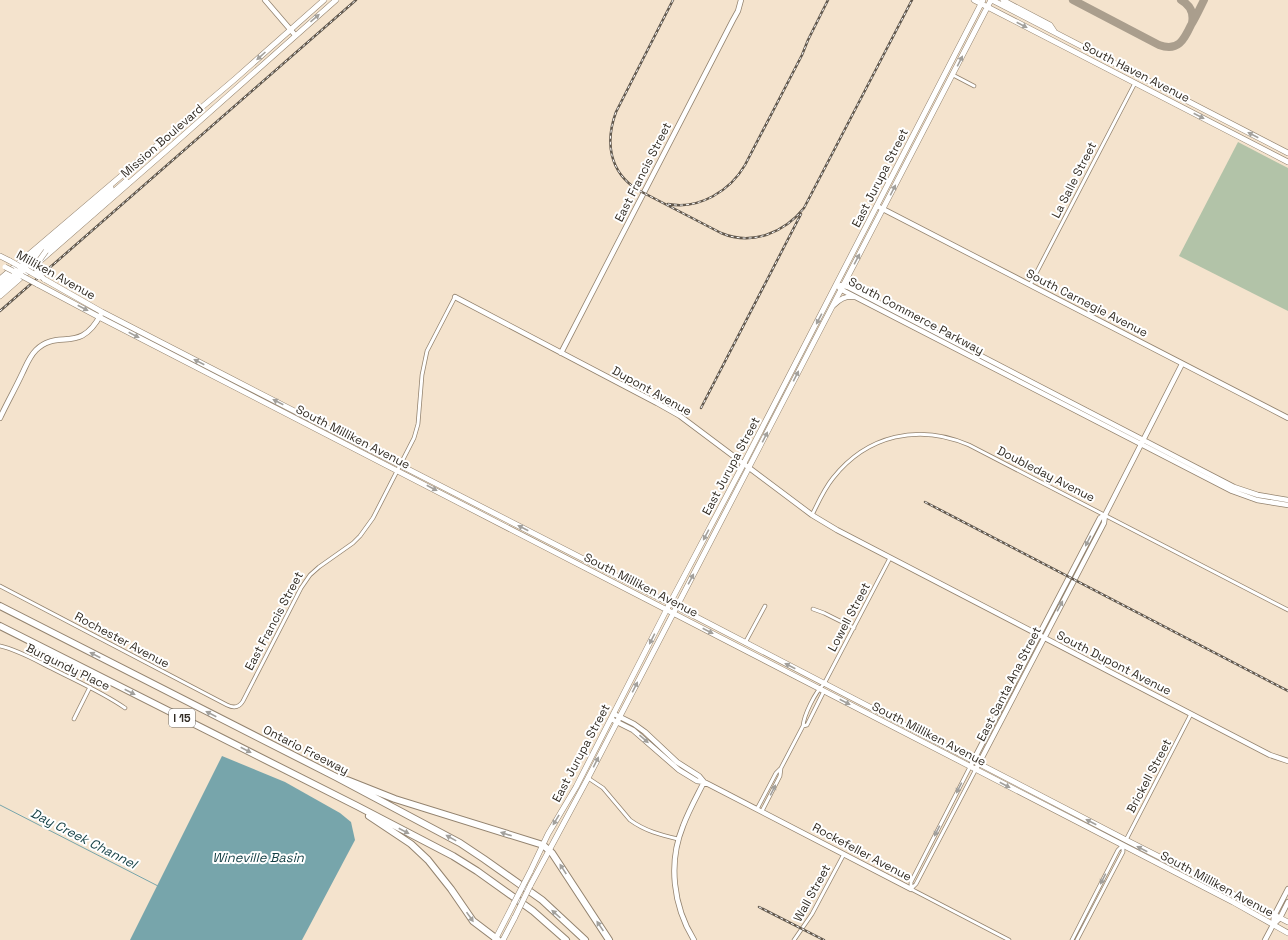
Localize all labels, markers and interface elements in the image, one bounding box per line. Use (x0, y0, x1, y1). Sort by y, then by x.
one-way arrow (310, 13, 321, 22)
one-way arrow (1016, 21, 1027, 28)
street label: South Haven Avenue (1080, 38, 1192, 106)
one-way arrow (255, 51, 266, 60)
one-way arrow (957, 55, 963, 66)
street label: Mission Boulevard (117, 101, 207, 181)
one-way arrow (1193, 113, 1205, 119)
street label: East Francis Street (611, 120, 675, 224)
street label: East Jurupa Street (848, 126, 912, 230)
one-way arrow (1248, 132, 1259, 138)
street label: La Salle Street (1048, 139, 1100, 221)
one-way arrow (890, 184, 896, 195)
street label: Milliken Avenue (14, 247, 98, 303)
one-way arrow (853, 253, 860, 265)
street label: South Carnegie Avenue (1023, 265, 1151, 341)
street label: South Commerce Parkway (846, 273, 986, 359)
one-way arrow (77, 305, 88, 312)
one-way arrow (815, 313, 822, 325)
one-way arrow (128, 332, 140, 338)
one-way arrow (193, 359, 205, 365)
street label: Dupont Avenue (609, 363, 695, 419)
one-way arrow (792, 371, 799, 382)
one-way arrow (272, 399, 284, 406)
street label: South Milliken Avenue (293, 401, 413, 473)
street label: East Jurupa Street (698, 414, 764, 518)
one-way arrow (761, 431, 768, 443)
street label: Doubleday Avenue (994, 442, 1098, 506)
one-way arrow (426, 485, 437, 492)
one-way arrow (518, 525, 529, 532)
one-way arrow (702, 529, 709, 540)
one-way arrow (1085, 535, 1091, 547)
street label: South Milliken Avenue (581, 549, 701, 621)
street label: East Francis Street (241, 569, 307, 673)
one-way arrow (688, 573, 695, 584)
street label: Lowell Street (824, 580, 874, 654)
one-way arrow (1057, 601, 1063, 612)
street label: Rochester Avenue (72, 608, 172, 672)
street label: East Santa Ana Street (973, 624, 1045, 744)
street label: South Dupont Avenue (1054, 627, 1174, 699)
one-way arrow (702, 628, 714, 634)
one-way arrow (649, 633, 656, 644)
street label: Burgundy Place (23, 640, 113, 694)
one-way arrow (89, 651, 101, 658)
one-way arrow (784, 663, 796, 670)
one-way arrow (632, 681, 638, 693)
one-way arrow (125, 689, 136, 695)
street label: South Milliken Avenue (869, 698, 989, 770)
one-way arrow (839, 699, 851, 706)
street label: East Jurupa Street (548, 701, 614, 805)
road number: I 15 (169, 709, 195, 727)
one-way arrow (205, 711, 217, 717)
street label: Ontario Freeway (260, 722, 352, 778)
one-way arrow (639, 735, 649, 744)
street label: Brickell Street (1123, 736, 1175, 816)
one-way arrow (241, 747, 252, 753)
one-way arrow (593, 756, 599, 768)
one-way arrow (956, 782, 963, 794)
one-way arrow (999, 782, 1011, 788)
one-way arrow (770, 784, 776, 796)
water label: Day Creek Channel (28, 804, 141, 873)
one-way arrow (553, 814, 560, 826)
street label: Rockefeller Avenue (810, 819, 914, 885)
one-way arrow (1085, 819, 1097, 826)
one-way arrow (934, 825, 940, 837)
one-way arrow (398, 827, 410, 834)
one-way arrow (499, 831, 511, 837)
one-way arrow (445, 835, 456, 842)
one-way arrow (1137, 846, 1148, 852)
street label: South Milliken Avenue (1158, 847, 1276, 921)
water label: Wineville Basin (212, 849, 305, 866)
street label: Wall Street (790, 862, 834, 924)
one-way arrow (559, 863, 566, 875)
one-way arrow (1100, 873, 1106, 885)
one-way arrow (551, 909, 561, 918)
one-way arrow (466, 911, 474, 922)
one-way arrow (596, 921, 604, 931)

